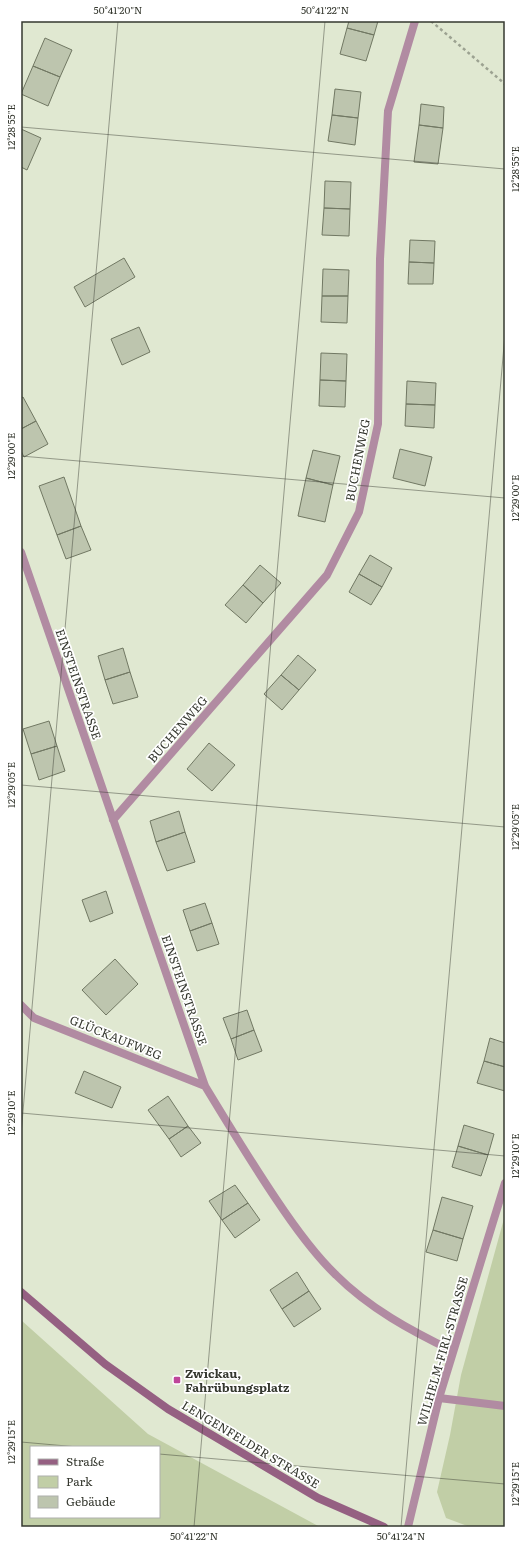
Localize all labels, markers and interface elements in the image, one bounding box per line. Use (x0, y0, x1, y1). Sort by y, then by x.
text: 50°41'20"N (94, 2, 142, 17)
text: 50°41'22"N (301, 2, 349, 17)
text: 12°28'55"E (3, 104, 18, 150)
text: 12°28'55"E (507, 146, 522, 192)
street label: BUCHENWEG (340, 417, 374, 503)
text: 12°29'00"E (3, 433, 18, 479)
text: 12°29'00"E (507, 475, 522, 521)
street label: EINSTEINSTRASSE (52, 626, 107, 742)
street label: BUCHENWEG (143, 692, 211, 766)
text: 12°29'05"E (3, 762, 18, 808)
text: 12°29'05"E (507, 804, 522, 850)
street label: EINSTEINSTRASSE (158, 932, 213, 1048)
street label: GLÜCKAUFWEG (67, 1010, 165, 1064)
text: 12°29'10"E (3, 1090, 18, 1136)
text: 12°29'10"E (507, 1133, 522, 1179)
street label: WILHELM-FIRL-STRASSE (412, 1274, 472, 1428)
place label: Zwickau, Fahrübungsplatz (185, 1364, 290, 1396)
marker: Zwickau, Fahrübungsplatz (172, 1375, 182, 1385)
street label: LENGENFELDER STRASSE (179, 1396, 324, 1493)
text: 12°29'15"E (3, 1420, 18, 1464)
legend (30, 1446, 160, 1518)
text: Straße (66, 1452, 104, 1470)
text: 12°29'15"E (507, 1462, 522, 1506)
text: Park (66, 1472, 93, 1490)
text: Gebäude (66, 1492, 115, 1510)
text: 50°41'22"N (170, 1528, 218, 1543)
text: 50°41'24"N (377, 1528, 425, 1543)

